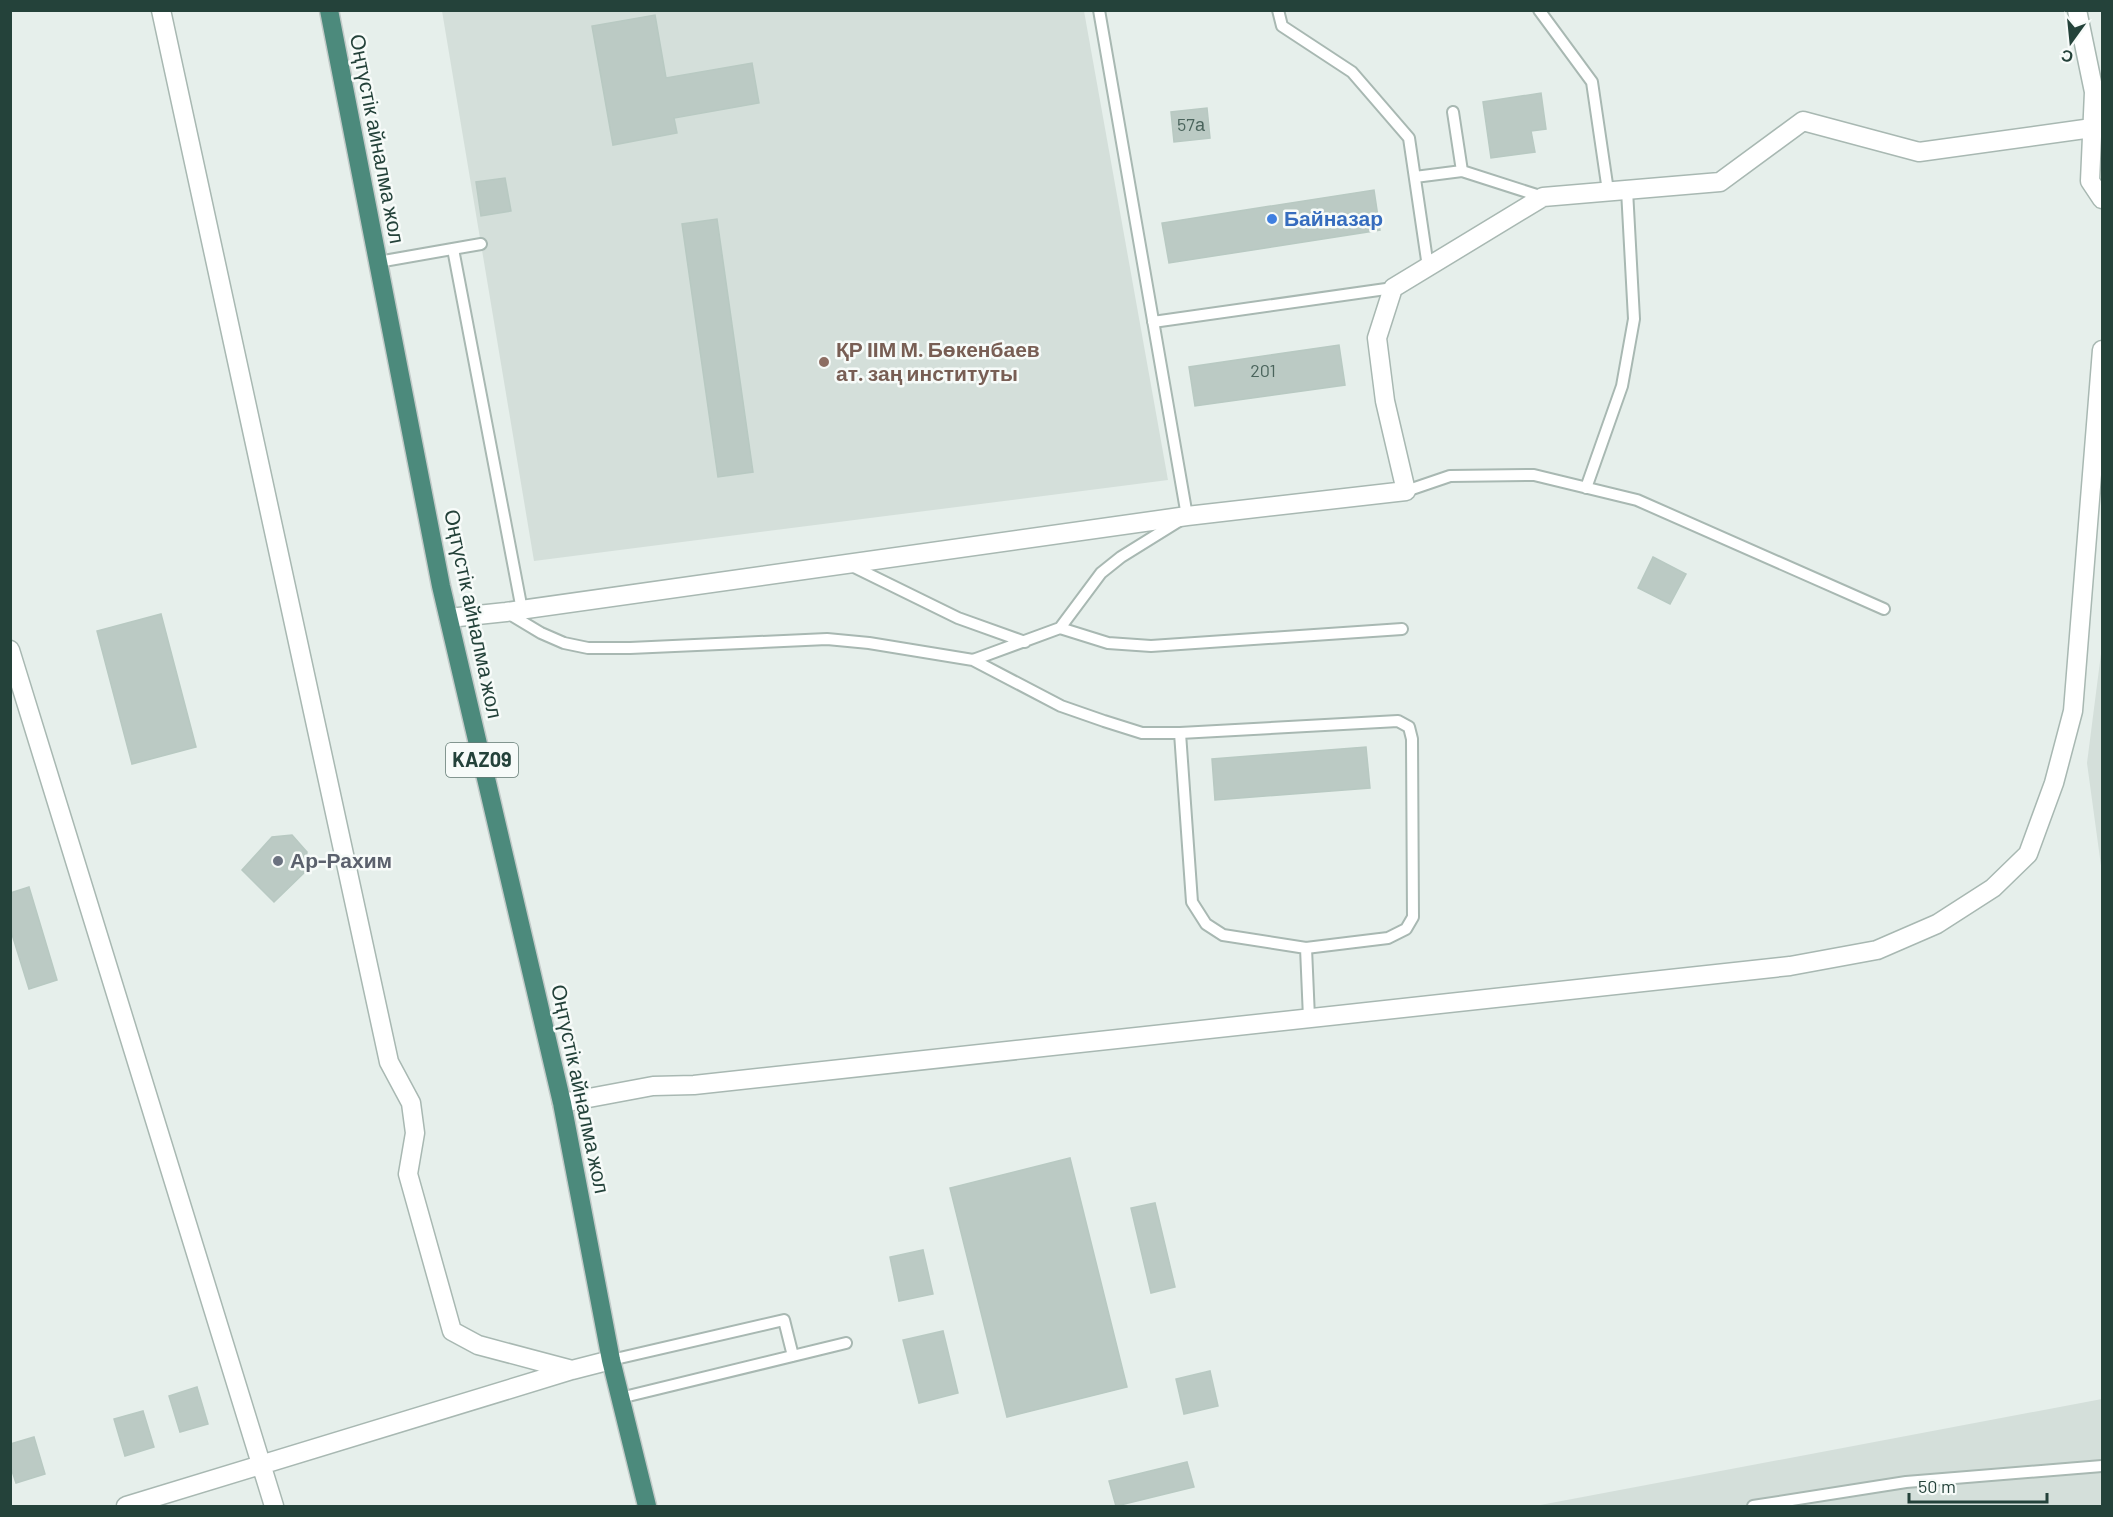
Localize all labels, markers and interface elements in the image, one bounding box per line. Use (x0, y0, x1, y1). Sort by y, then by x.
north arrow (2041, 12, 2101, 72)
street label: Оңтүстік айналма жол (346, 32, 411, 246)
text: С (2059, 46, 2075, 68)
house number: 57а (1177, 113, 1206, 135)
place label: Байназар (1284, 205, 1383, 230)
marker: Байназар (1265, 212, 1279, 226)
place label: ҚР ІІМ М. Бөкенбаев ат. заң институты (836, 336, 1040, 385)
marker: ҚР ІІМ М. Бөкенбаев ат. заң институты (817, 355, 831, 369)
house number: 201 (1250, 359, 1276, 381)
street label: Оңтүстік айналма жол (440, 507, 509, 720)
road number: KAZ09 (446, 743, 518, 777)
place label: Ар-Рахим (290, 847, 392, 872)
marker: Ар-Рахим (271, 854, 285, 868)
street label: Оңтүстік айналма жол (547, 982, 616, 1195)
scale bar (1909, 1466, 2047, 1504)
text: 50 m (1918, 1475, 1956, 1497)

